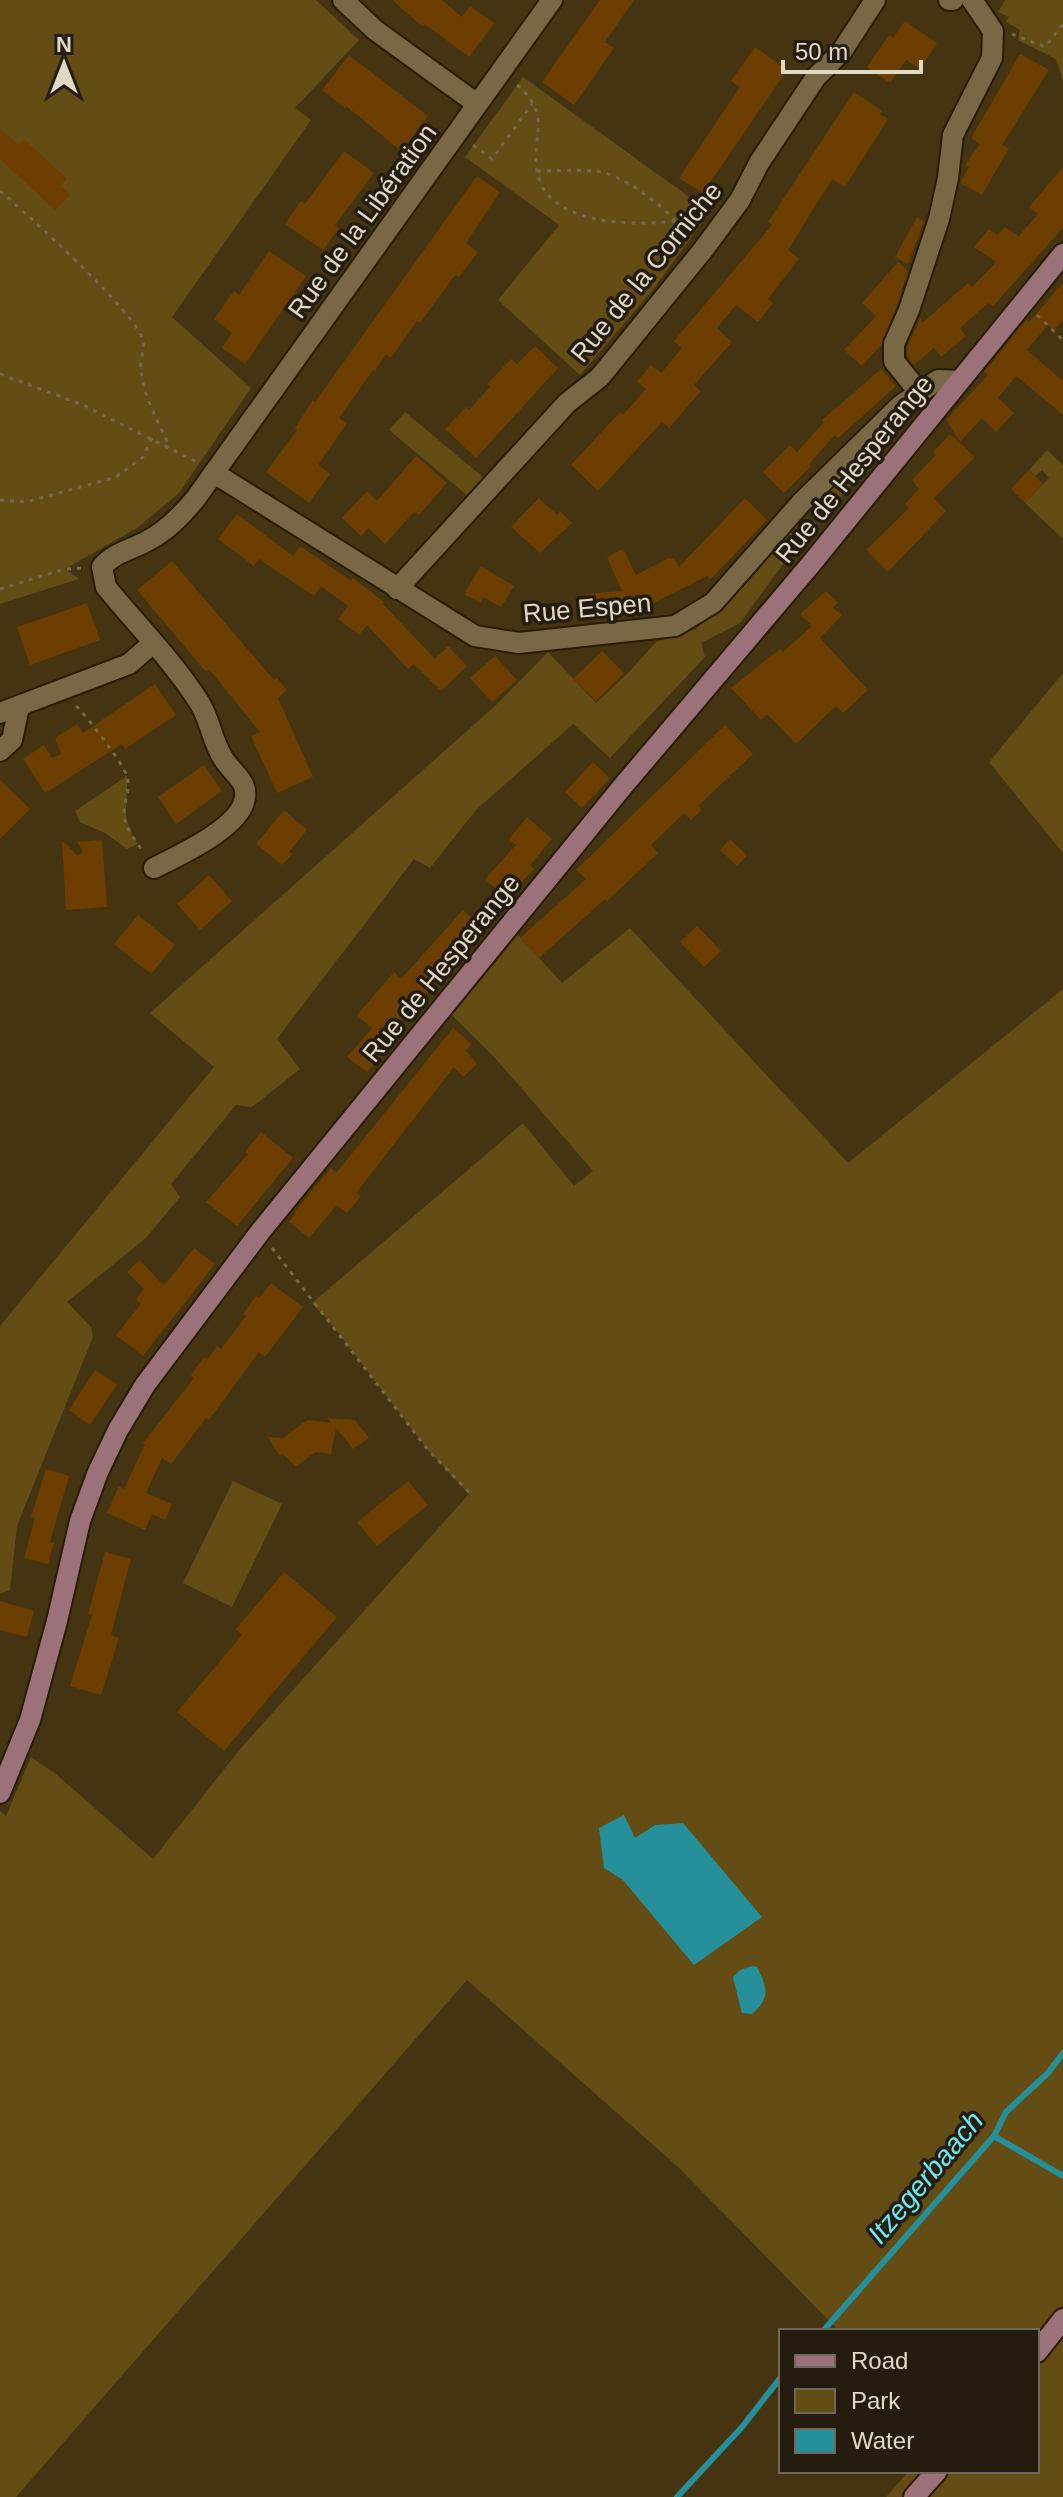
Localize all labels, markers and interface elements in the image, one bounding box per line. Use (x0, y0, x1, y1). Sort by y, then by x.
north arrow (24, 24, 104, 104)
scale bar (783, 24, 921, 74)
text: N (56, 32, 72, 57)
text: 50 m (795, 38, 848, 65)
street label: Rue de la Libération (281, 118, 443, 324)
street label: Rue de la Corniche (564, 176, 728, 368)
street label: Rue de Hesperange (769, 369, 939, 569)
street label: Rue Espen (522, 587, 652, 629)
street label: Rue de Hesperange (356, 868, 526, 1068)
water label: Itzegerbaach (861, 2105, 989, 2249)
legend (779, 2329, 1039, 2473)
text: Road (851, 2347, 908, 2374)
text: Park (851, 2387, 901, 2414)
text: Water (851, 2427, 914, 2454)

